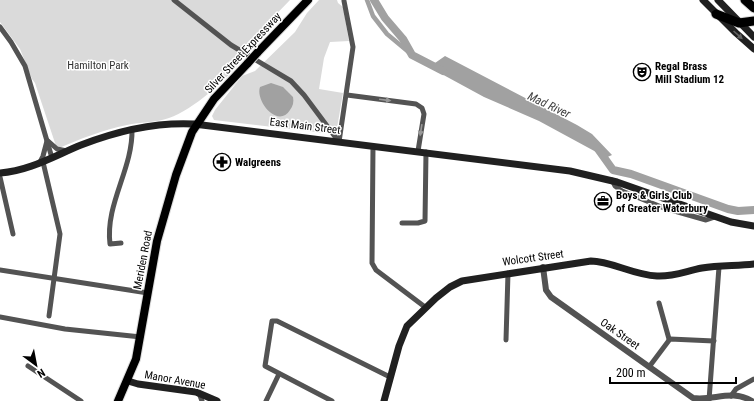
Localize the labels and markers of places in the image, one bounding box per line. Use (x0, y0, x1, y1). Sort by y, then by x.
place label: Regal Brass Mill Stadium 12 (655, 60, 725, 86)
theatre icon: Regal Brass Mill Stadium 12 (632, 62, 652, 82)
pharmacy icon: Walgreens (212, 152, 232, 172)
place label: Walgreens (235, 156, 281, 169)
place label: Boys & Girls Club of Greater Waterbury (616, 189, 708, 215)
office icon: Boys & Girls Club of Greater Waterbury (593, 191, 613, 211)

